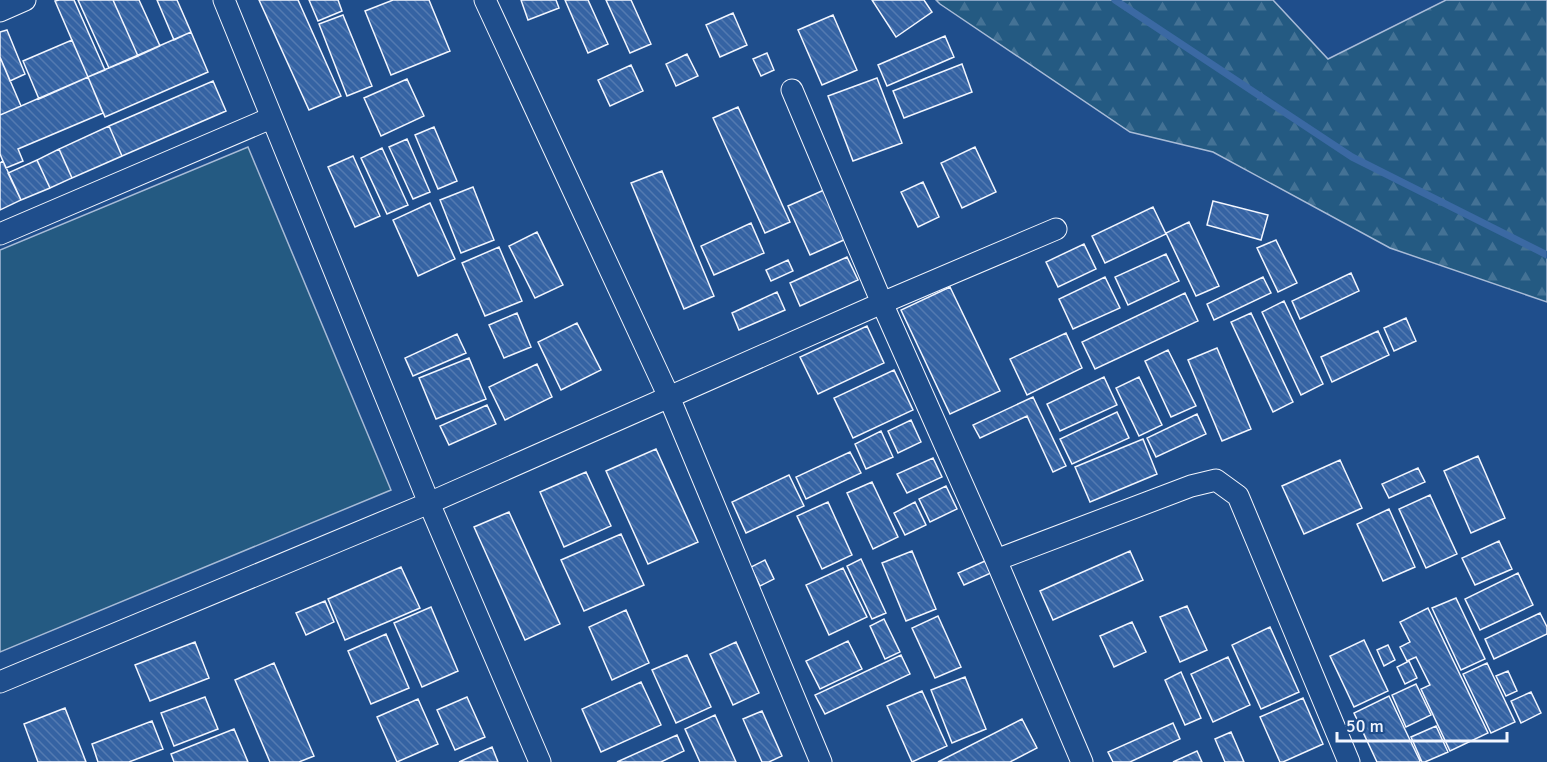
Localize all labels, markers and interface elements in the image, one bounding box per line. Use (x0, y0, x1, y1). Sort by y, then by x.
scale bar (1337, 705, 1506, 743)
text: 50 m (1346, 715, 1384, 737)

